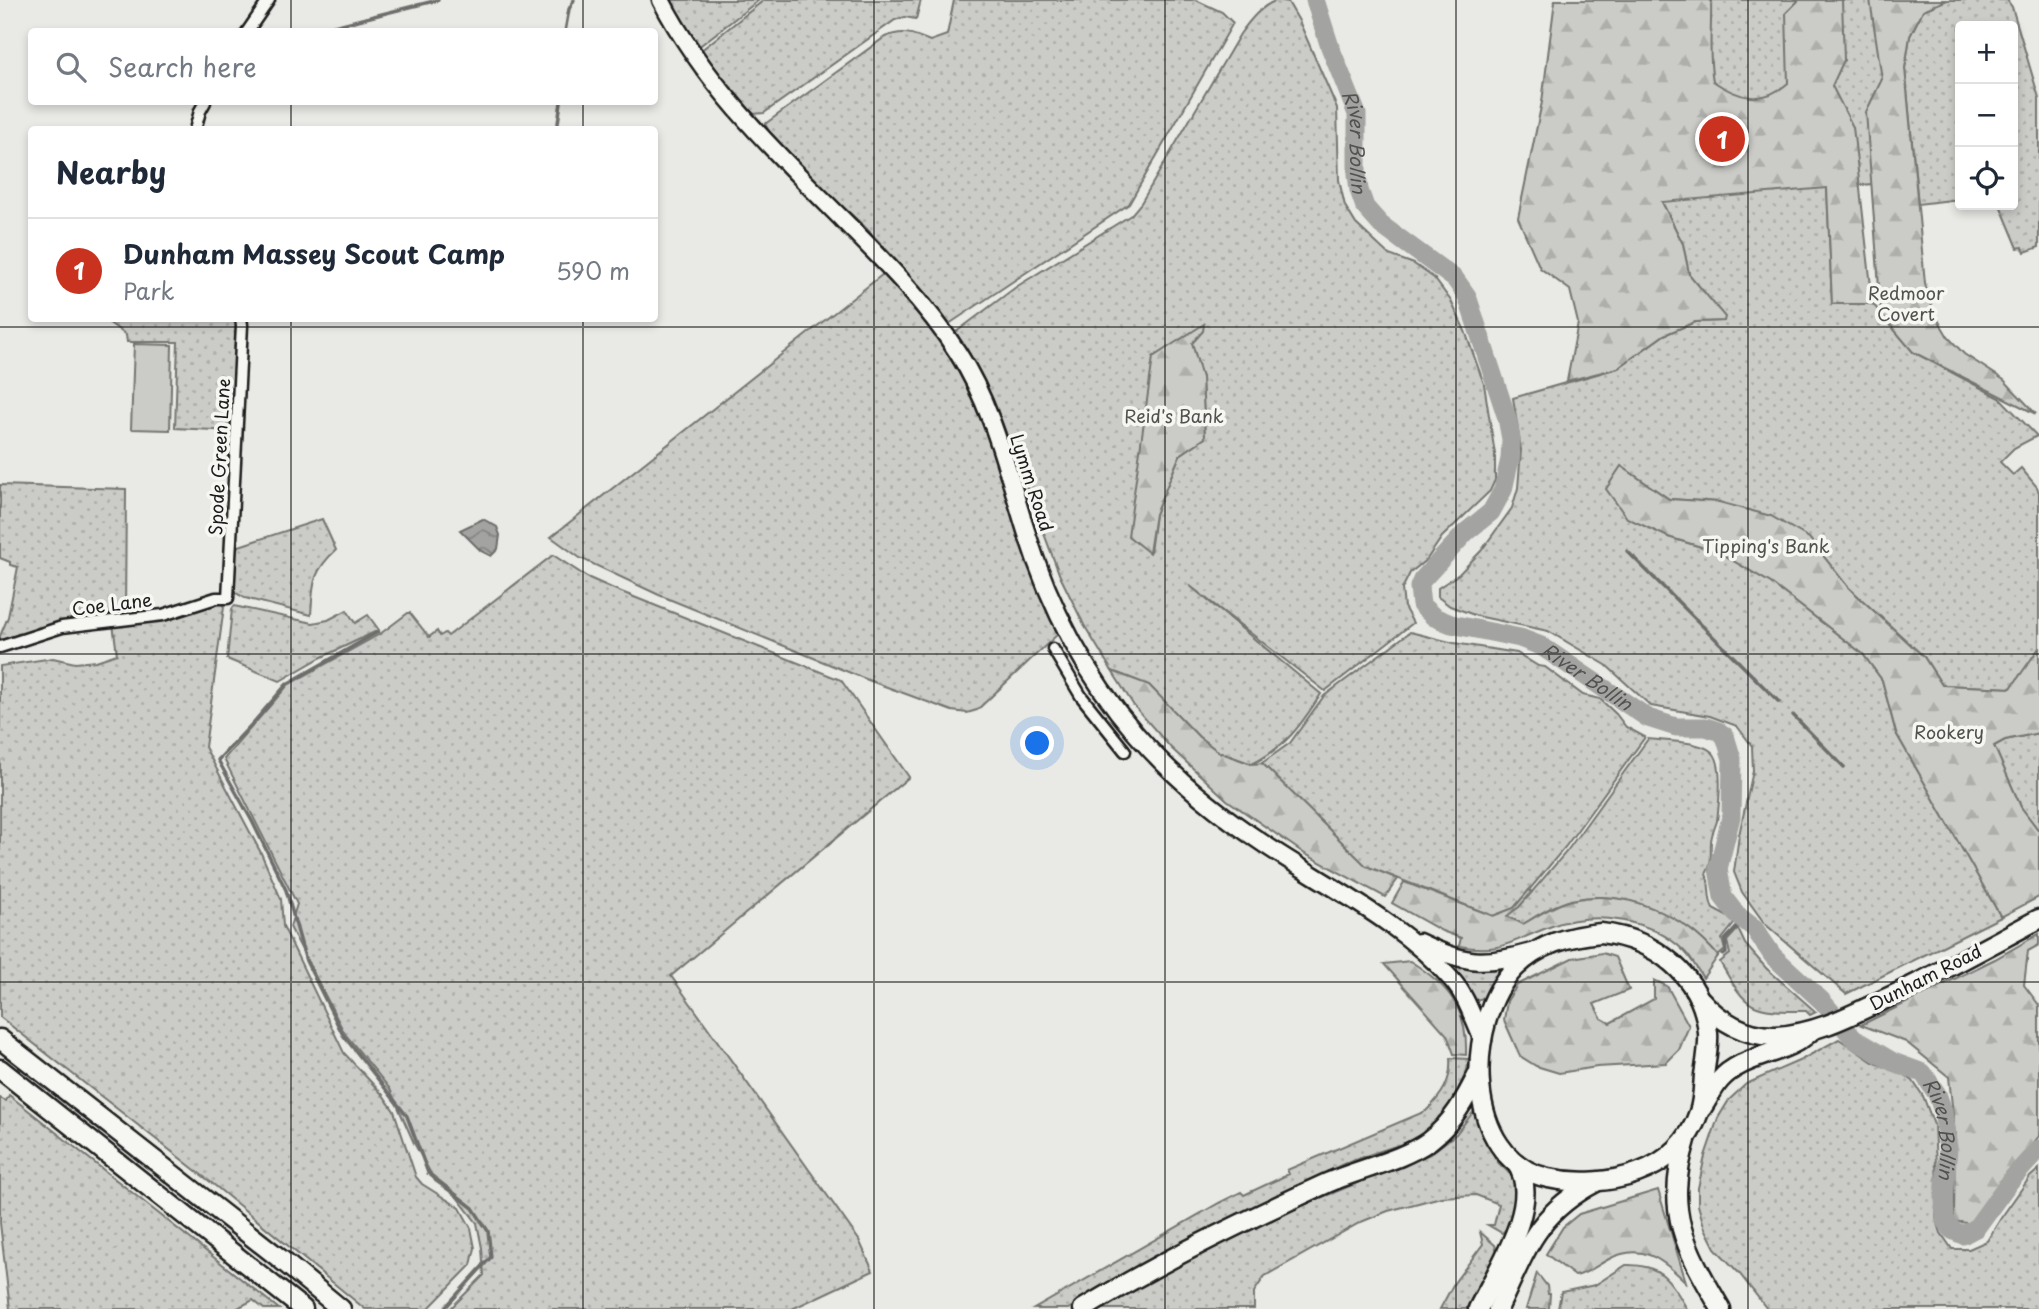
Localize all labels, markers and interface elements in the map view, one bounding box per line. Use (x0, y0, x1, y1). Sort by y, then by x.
map controls (1955, 21, 2018, 210)
button: + (1955, 21, 2018, 84)
search box (28, 28, 658, 105)
text: Search here (108, 47, 257, 86)
icon: search (52, 48, 90, 86)
button: − (1955, 84, 2018, 147)
water label: River Bollin (1336, 86, 1374, 196)
pin: 1 (1699, 113, 1745, 165)
button: locate (1955, 147, 2018, 210)
text: Nearby (56, 149, 166, 194)
text: Dunham Massey Scout Camp (123, 234, 505, 273)
text: 1 (74, 253, 85, 288)
text: 590 m (556, 253, 630, 288)
text: Park (123, 273, 174, 308)
park label: Redmoor Covert (1868, 279, 1945, 327)
street label: Spode Green Lane (201, 378, 236, 536)
park label: Reid's Bank (1124, 402, 1224, 429)
street label: Lymm Road (1004, 430, 1061, 535)
park label: Tipping's Bank (1702, 532, 1830, 559)
street label: Coe Lane (70, 585, 153, 622)
water label: River Bollin (1536, 635, 1639, 717)
park label: Rookery (1914, 718, 1984, 745)
your location (1020, 726, 1054, 760)
street label: Dunham Road (1865, 937, 1986, 1017)
water label: River Bollin (1917, 1071, 1964, 1182)

